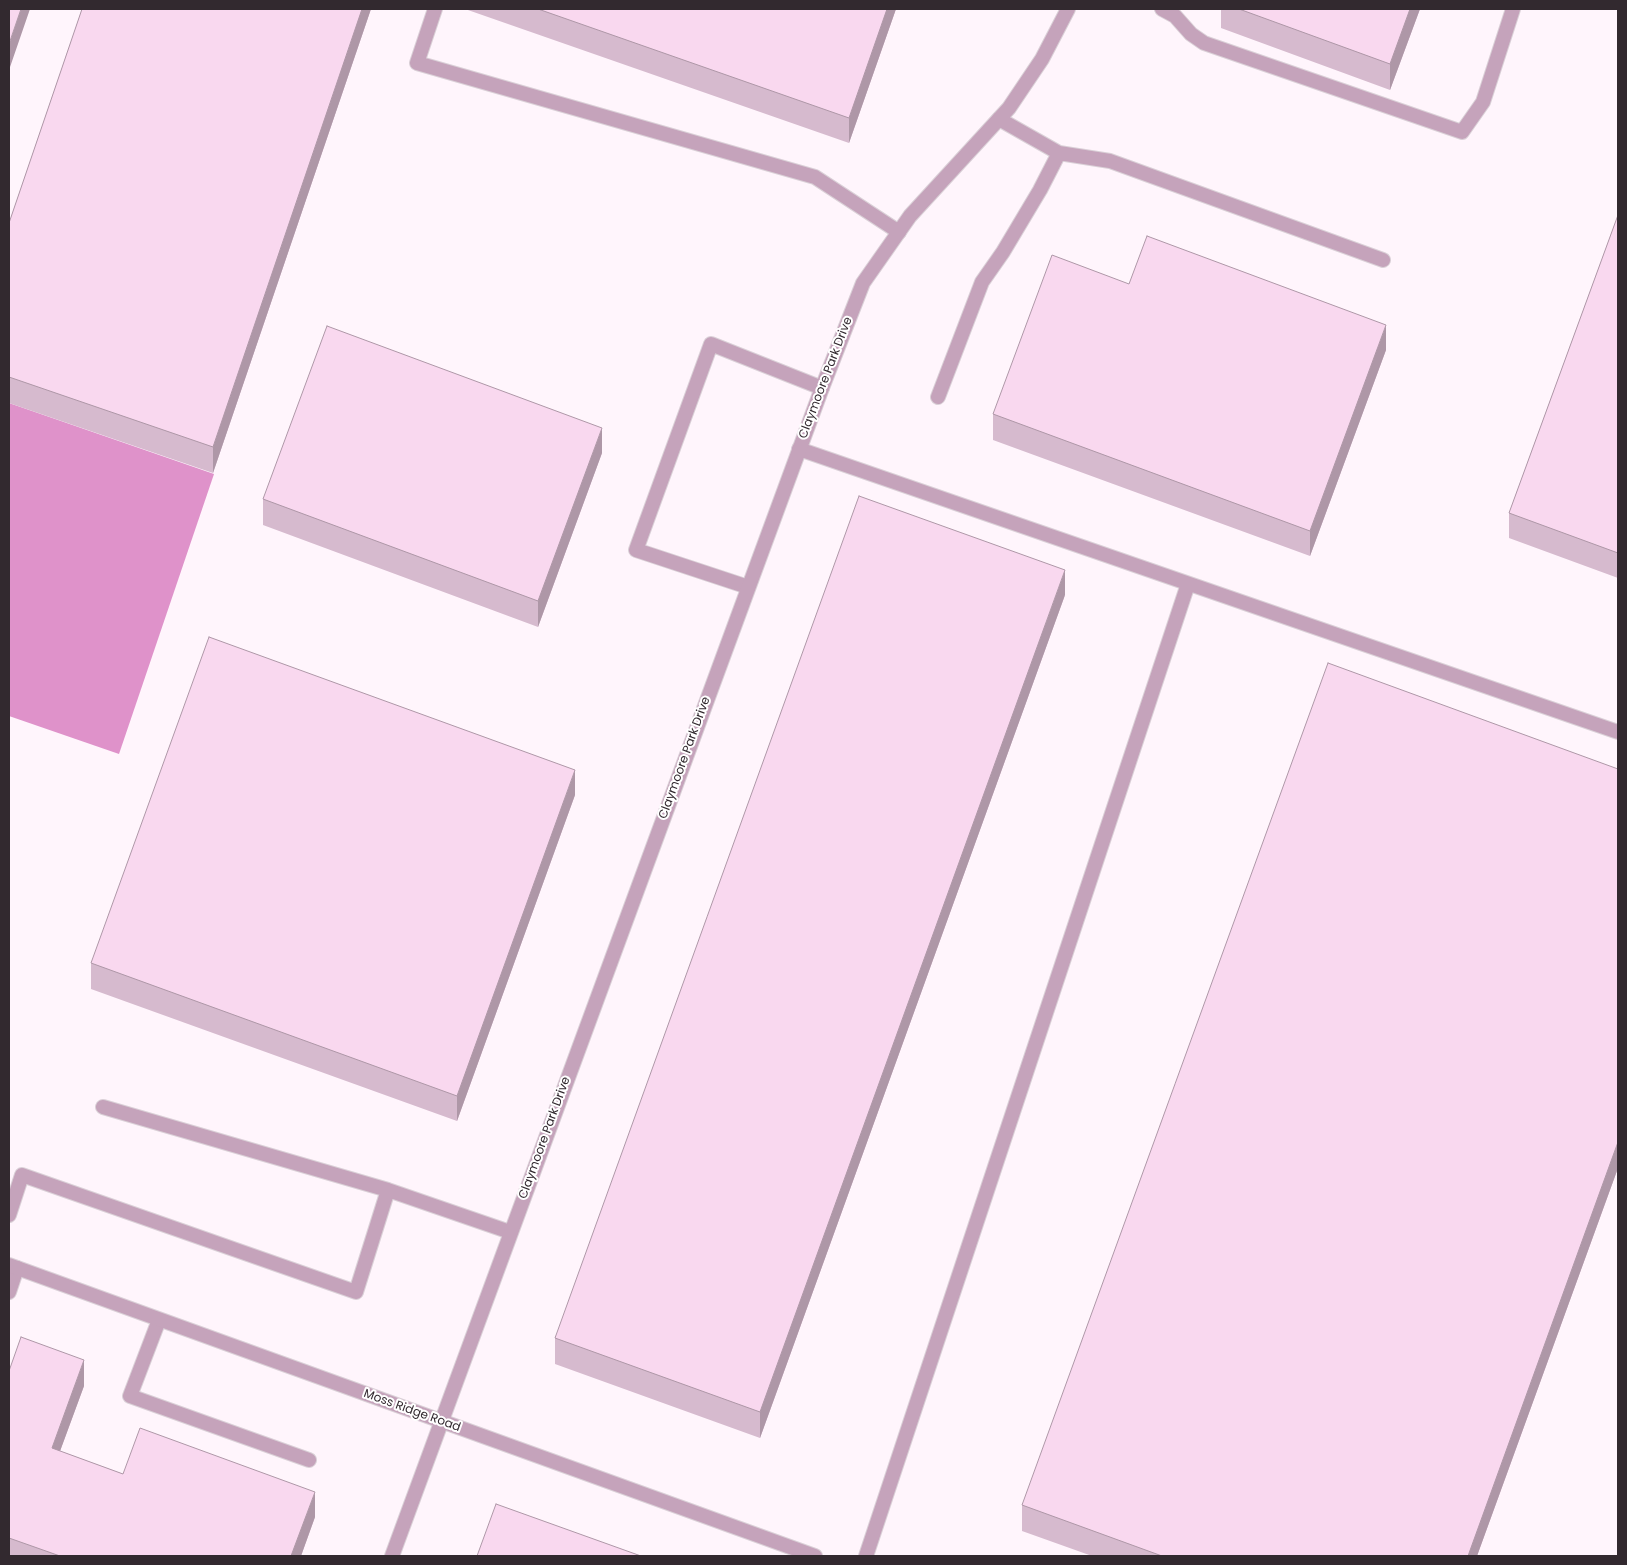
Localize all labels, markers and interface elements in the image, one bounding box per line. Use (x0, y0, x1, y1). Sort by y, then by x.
street label: Claymoore Park Drive (796, 315, 856, 441)
street label: Claymoore Park Drive (656, 695, 714, 821)
street label: Claymoore Park Drive (516, 1075, 574, 1201)
street label: Moss Ridge Road (362, 1387, 462, 1435)

